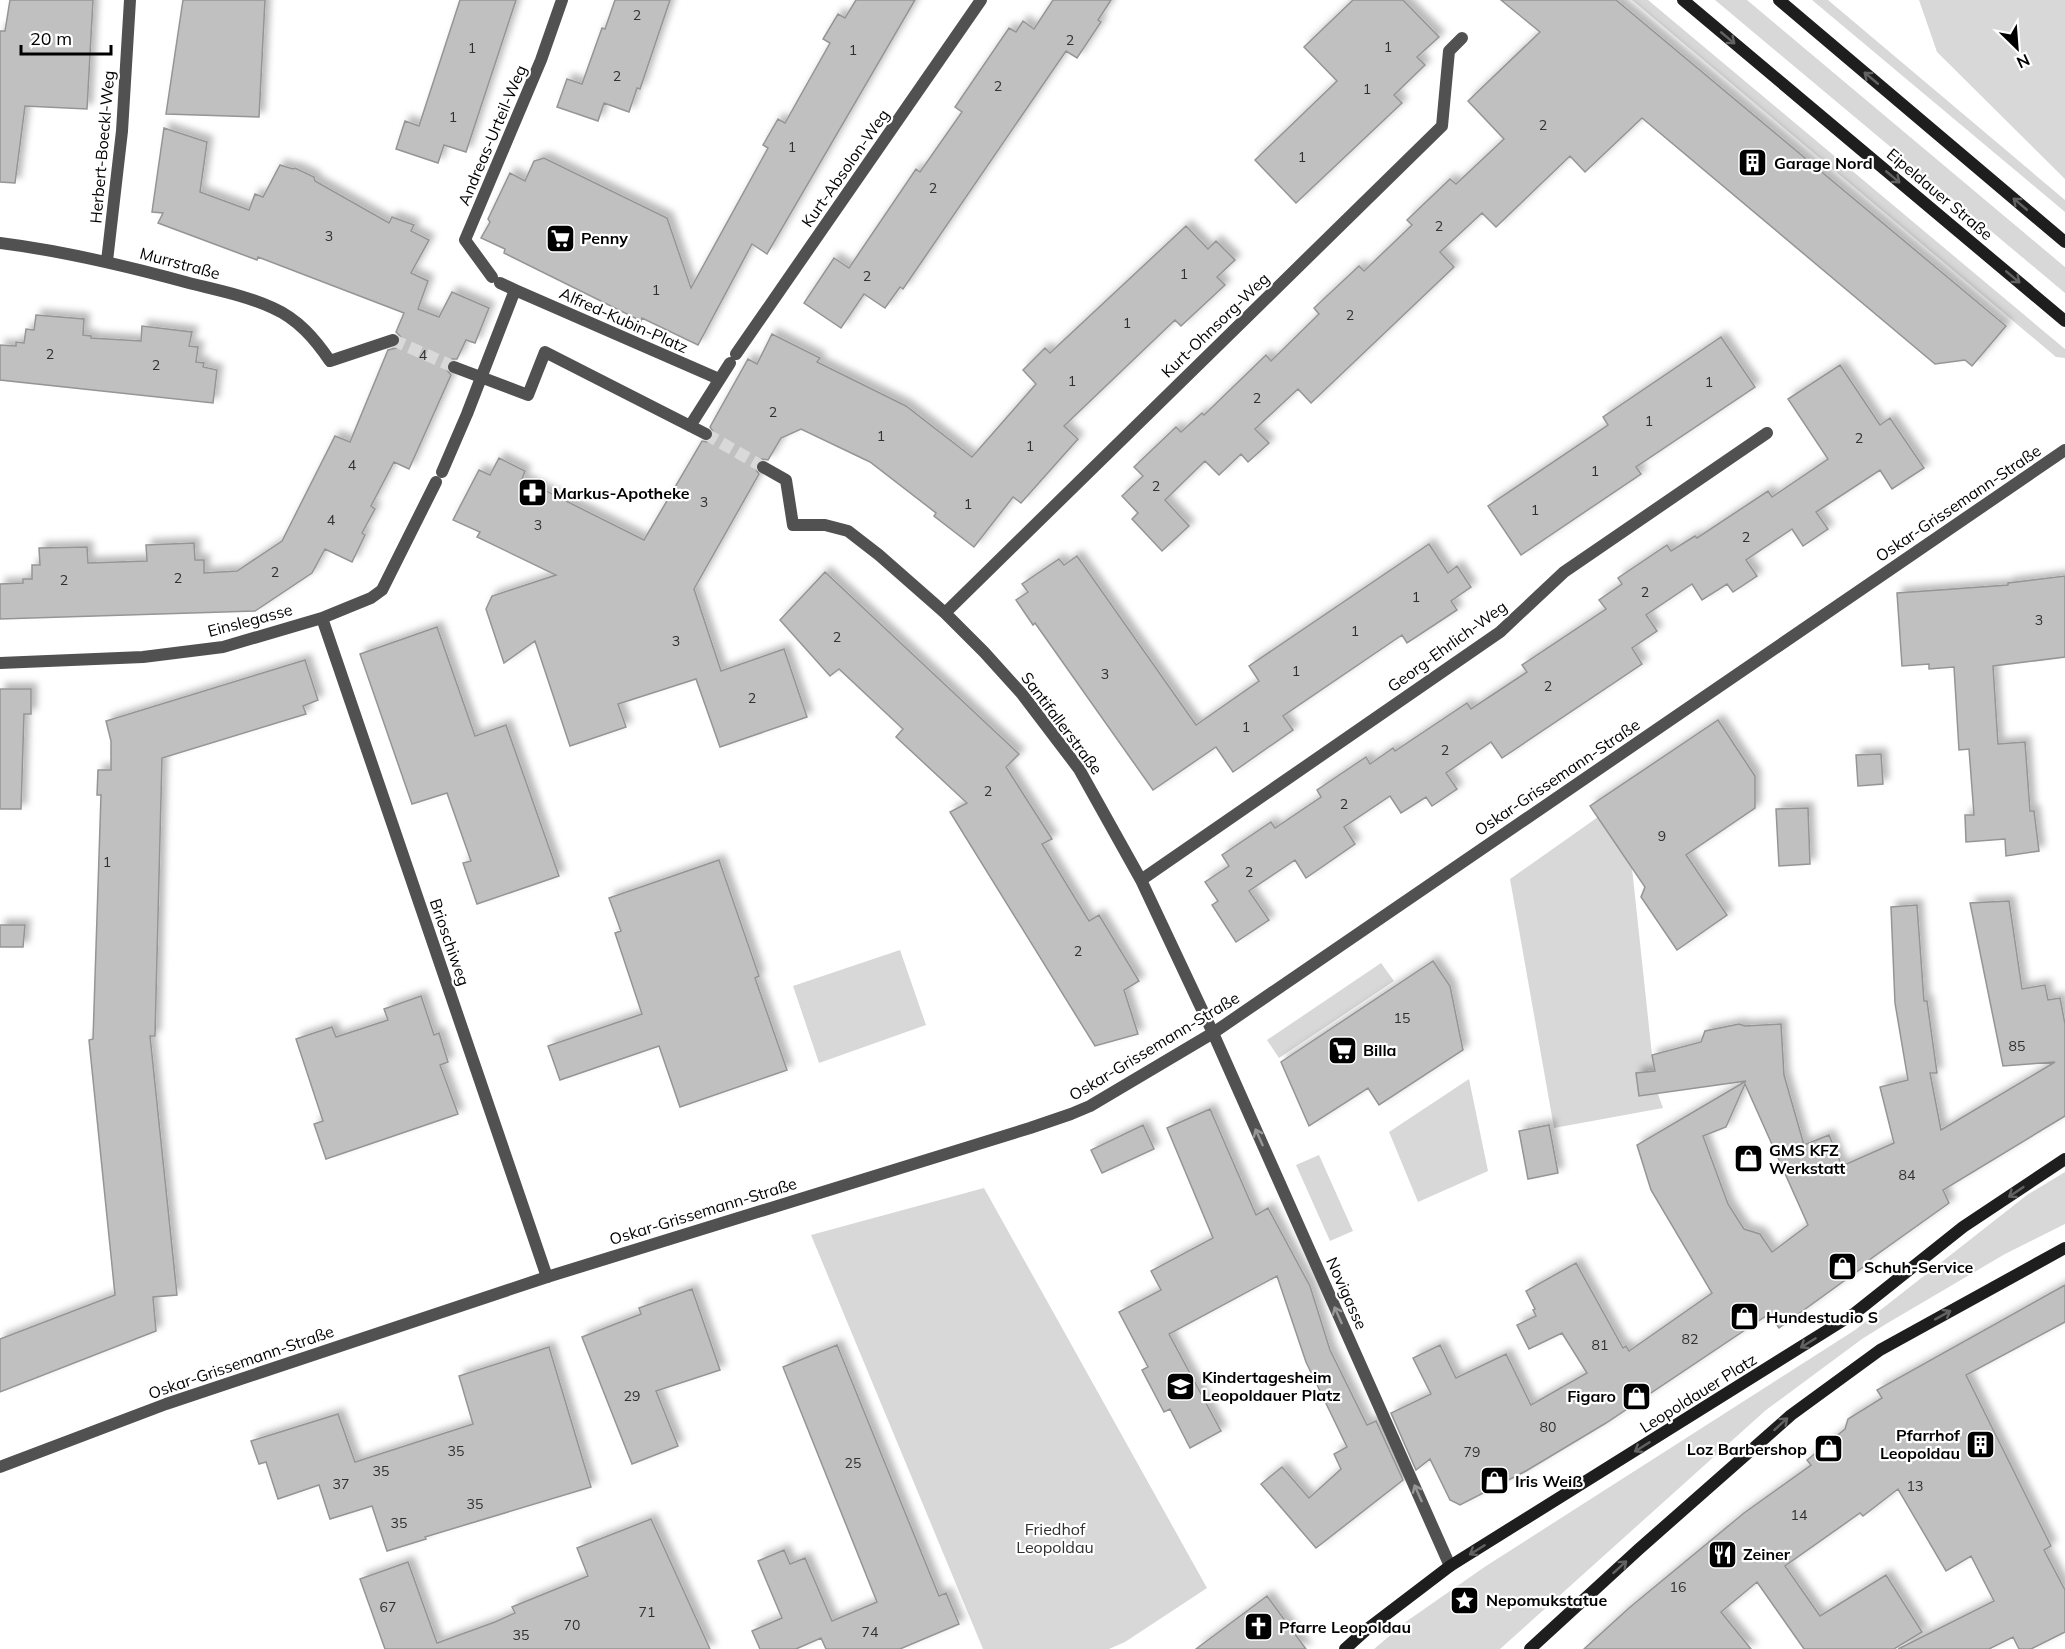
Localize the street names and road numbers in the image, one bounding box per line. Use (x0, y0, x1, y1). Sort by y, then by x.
street label: Andreas-Urteil-Weg (453, 62, 531, 208)
street label: Herbert-Boeckl-Weg (85, 70, 119, 224)
street label: Kurt-Absolon-Weg (797, 105, 893, 231)
street label: Eipeldauer Straße (1883, 144, 1997, 244)
street label: Murrstraße (138, 243, 222, 283)
street label: Kurt-Ohnsorg-Weg (1157, 268, 1273, 382)
street label: Alfred-Kubin-Platz (557, 283, 691, 357)
street label: Oskar-Grissemann-Straße (1872, 440, 2044, 566)
street label: Georg-Ehrlich-Weg (1383, 596, 1511, 696)
street label: Einslegasse (205, 599, 295, 641)
street label: Santifallerstraße (1017, 668, 1107, 778)
street label: Oskar-Grissemann-Straße (1471, 714, 1643, 840)
street label: Brioschiweg (426, 896, 474, 988)
street label: Oskar-Grissemann-Straße (1065, 987, 1243, 1105)
street label: Oskar-Grissemann-Straße (607, 1173, 799, 1249)
street label: Novigasse (1322, 1254, 1372, 1332)
street label: Oskar-Grissemann-Straße (146, 1321, 336, 1403)
street label: Leopoldauer Platz (1636, 1349, 1760, 1437)

